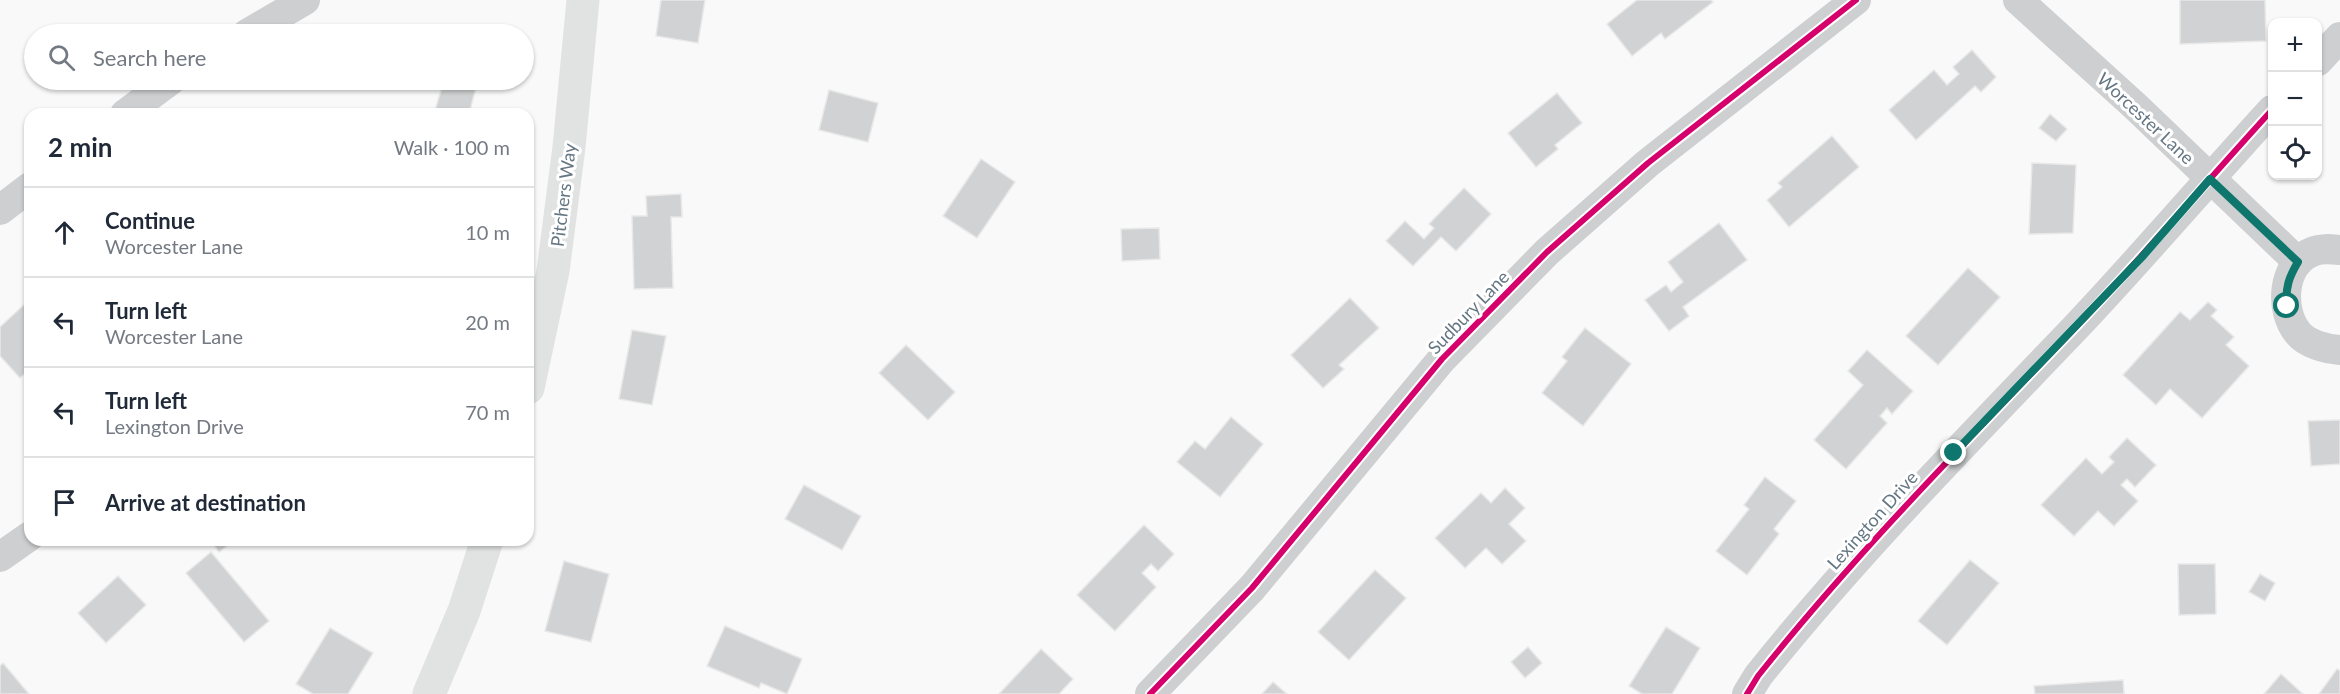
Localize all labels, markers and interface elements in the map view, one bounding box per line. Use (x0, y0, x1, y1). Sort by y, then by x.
map controls (2268, 18, 2322, 180)
button: + (2268, 18, 2322, 72)
search box (24, 24, 534, 90)
icon: search (45, 41, 78, 74)
text: Search here (93, 44, 206, 71)
street label: Worcester Lane (2093, 68, 2199, 168)
button: − (2268, 72, 2322, 126)
button: locate (2268, 126, 2322, 180)
text: 2 min (48, 131, 112, 163)
text: Walk · 100 m (394, 135, 510, 159)
street label: Pitchers Way (546, 141, 580, 248)
text: Continue (105, 207, 195, 234)
icon: ahead (48, 216, 81, 249)
text: 10 m (465, 220, 510, 244)
text: Worcester Lane (105, 234, 243, 258)
street label: Sudbury Lane (1423, 266, 1513, 358)
route start (2273, 292, 2299, 318)
text: Turn left (105, 297, 187, 324)
icon: left (48, 306, 81, 339)
text: 20 m (465, 310, 510, 334)
text: Worcester Lane (105, 324, 243, 348)
text: Turn left (105, 387, 187, 414)
icon: left (48, 396, 81, 429)
text: 70 m (465, 400, 510, 424)
text: Lexington Drive (105, 414, 244, 438)
route end (1940, 439, 1966, 465)
street label: Lexington Drive (1822, 466, 1922, 574)
icon: arrive (48, 486, 81, 519)
text: Arrive at destination (105, 489, 306, 516)

